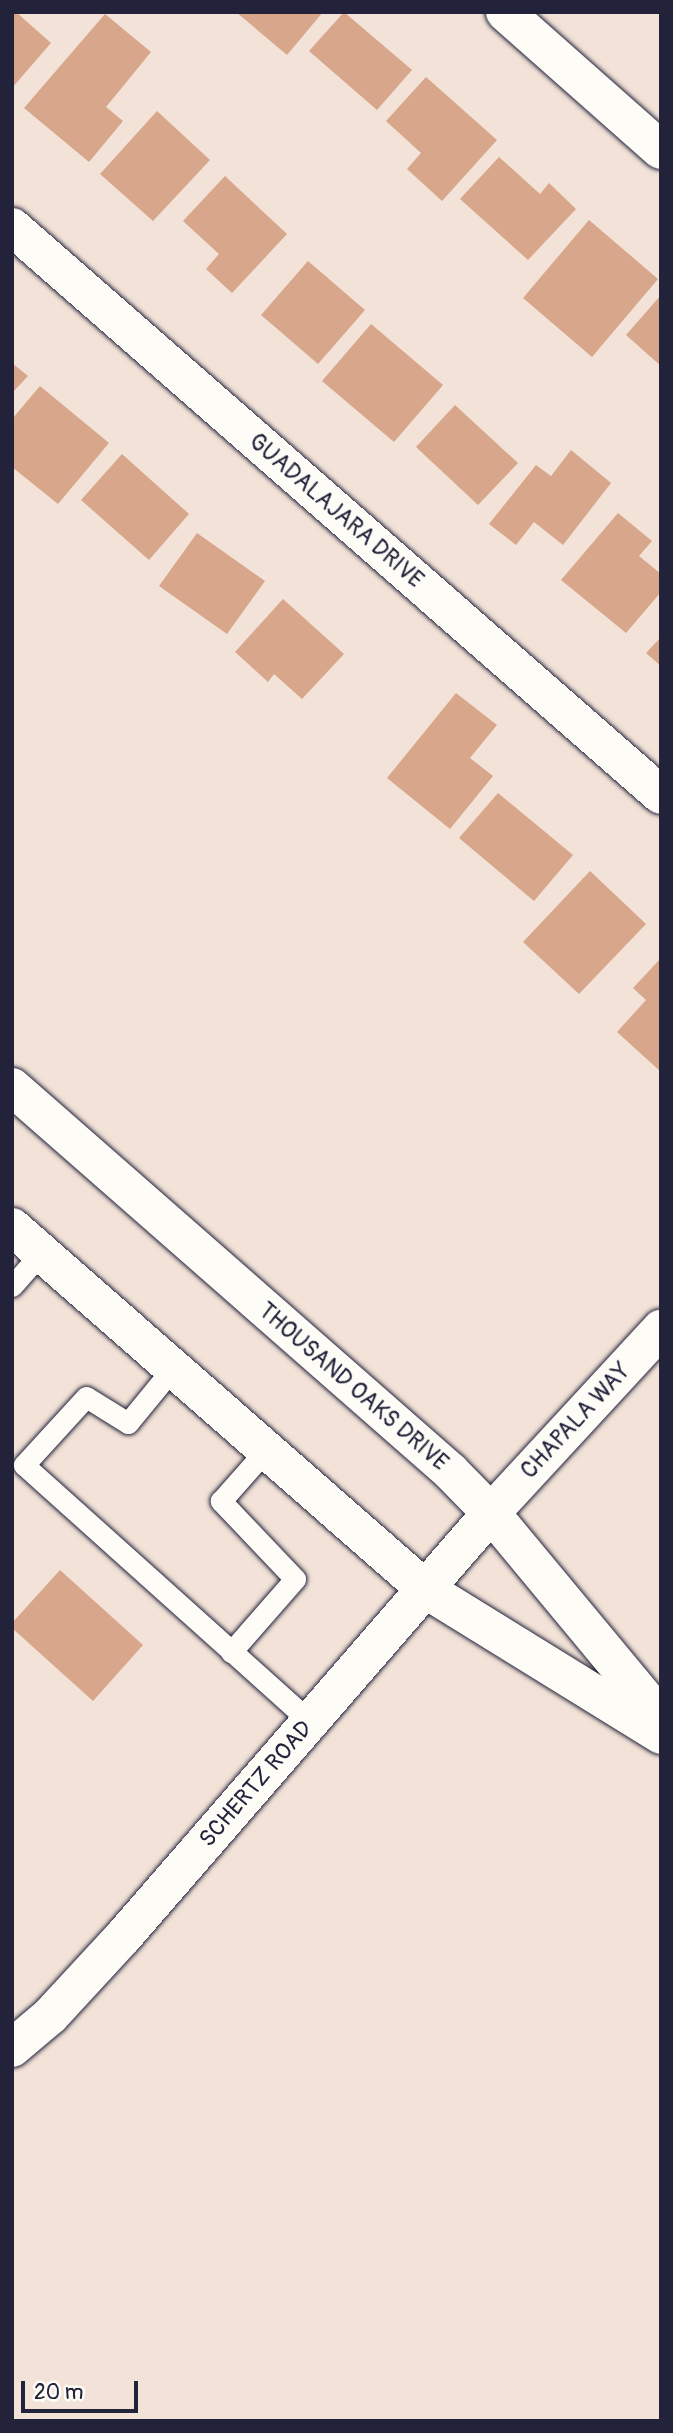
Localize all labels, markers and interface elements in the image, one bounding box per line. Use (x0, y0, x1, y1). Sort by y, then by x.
street label: GUADALAJARA DRIVE (243, 428, 429, 594)
street label: THOUSAND OAKS DRIVE (253, 1297, 453, 1477)
street label: CHAPALA WAY (515, 1357, 637, 1485)
street label: SCHERTZ ROAD (194, 1715, 318, 1853)
scale bar (24, 2366, 142, 2410)
text: 20 m (34, 2379, 83, 2406)

